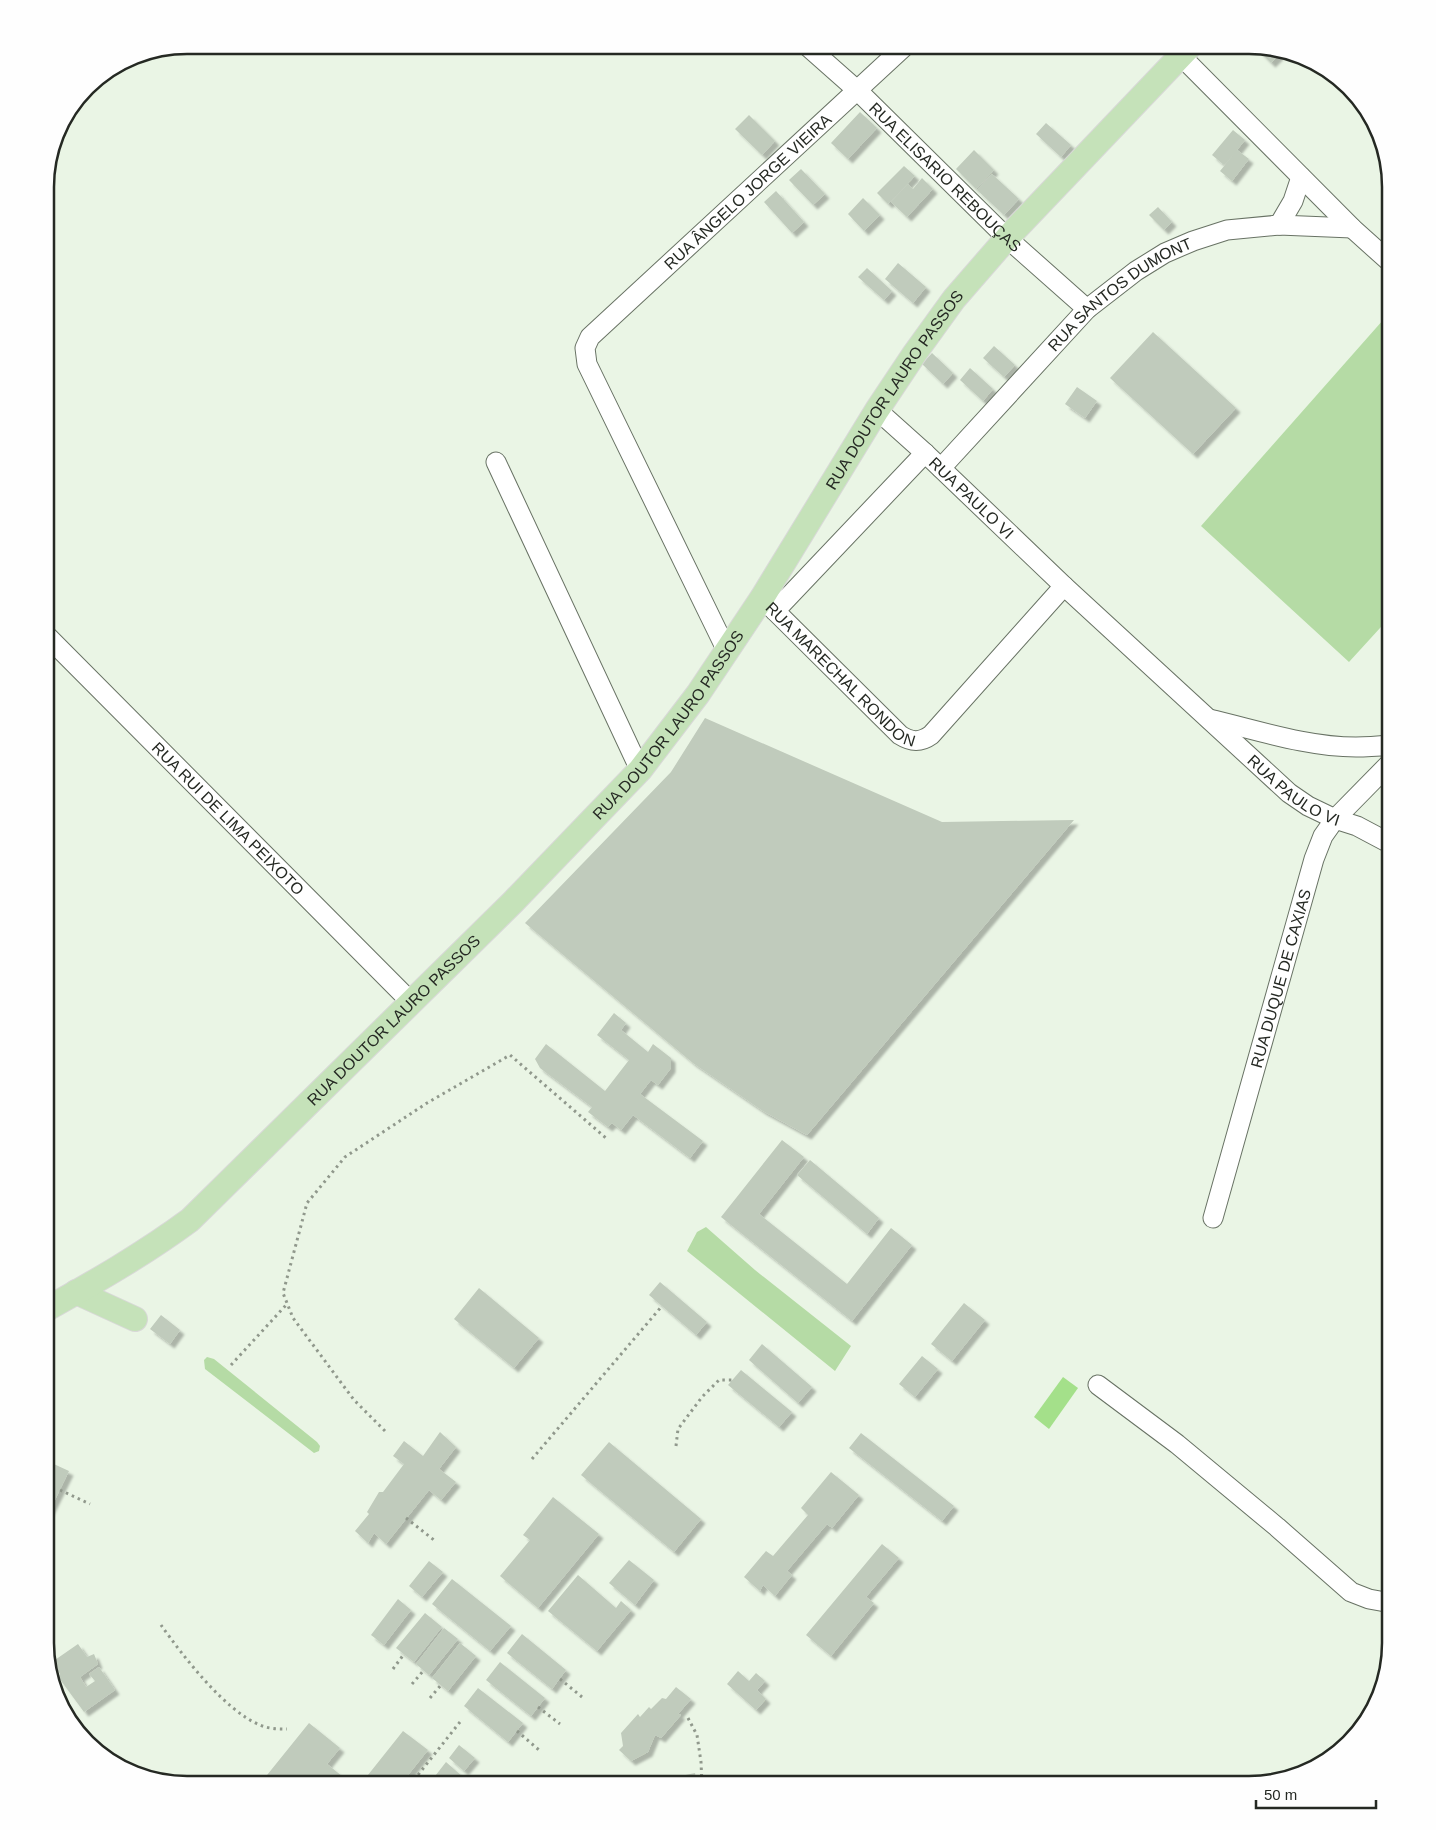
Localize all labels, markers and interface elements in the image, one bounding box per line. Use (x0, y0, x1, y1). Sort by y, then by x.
street label: RUA ELISARIO REBOUÇAS (866, 99, 1025, 255)
street label: RUA ÂNGELO JORGE VIEIRA (661, 110, 835, 273)
street label: RUA SANTOS DUMONT (1044, 234, 1194, 354)
street label: RUA DOUTOR LAURO PASSOS (822, 287, 966, 492)
street label: RUA PAULO VI (926, 453, 1017, 542)
street label: RUA MARECHAL RONDON (763, 599, 917, 749)
street label: RUA DOUTOR LAURO PASSOS (589, 627, 747, 823)
street label: RUA RUI DE LIMA PEIXOTO (149, 739, 308, 898)
street label: RUA PAULO VI (1245, 751, 1342, 828)
street label: RUA DUQUE DE CAXIAS (1247, 887, 1314, 1070)
street label: RUA DOUTOR LAURO PASSOS (304, 931, 483, 1108)
scale bar (1256, 1778, 1376, 1810)
text: 50 m (1264, 1786, 1297, 1803)

